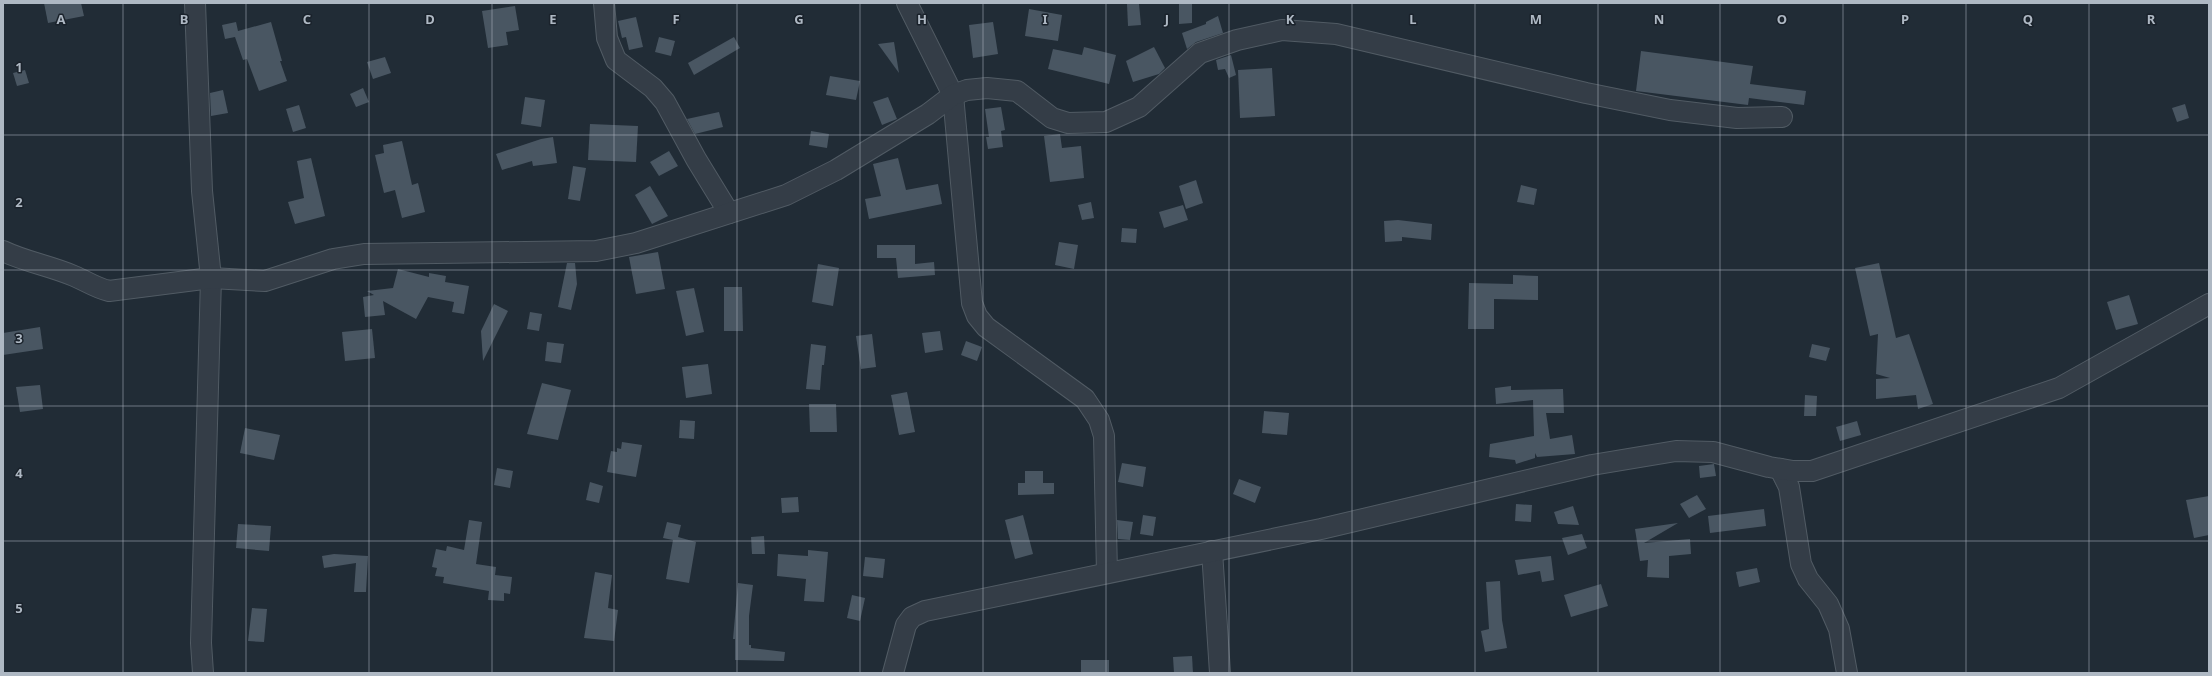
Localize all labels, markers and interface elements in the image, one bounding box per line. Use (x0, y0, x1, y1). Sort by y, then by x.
text: A (57, 10, 66, 28)
text: B (180, 10, 188, 28)
text: C (303, 10, 311, 28)
text: D (425, 10, 435, 28)
text: E (549, 10, 557, 28)
text: F (672, 10, 680, 28)
text: G (794, 10, 804, 28)
text: H (917, 10, 927, 28)
text: I (1042, 10, 1048, 28)
text: J (1164, 10, 1169, 28)
text: K (1286, 10, 1295, 28)
text: L (1409, 10, 1417, 28)
text: M (1530, 10, 1542, 28)
text: N (1654, 10, 1664, 28)
text: O (1777, 10, 1787, 28)
text: P (1901, 10, 1909, 28)
text: Q (2023, 10, 2033, 28)
text: R (2147, 10, 2156, 28)
text: 1 (15, 58, 23, 76)
text: 2 (15, 193, 23, 211)
text: 3 (15, 329, 23, 347)
text: 4 (15, 464, 23, 482)
text: 5 (15, 599, 23, 617)

